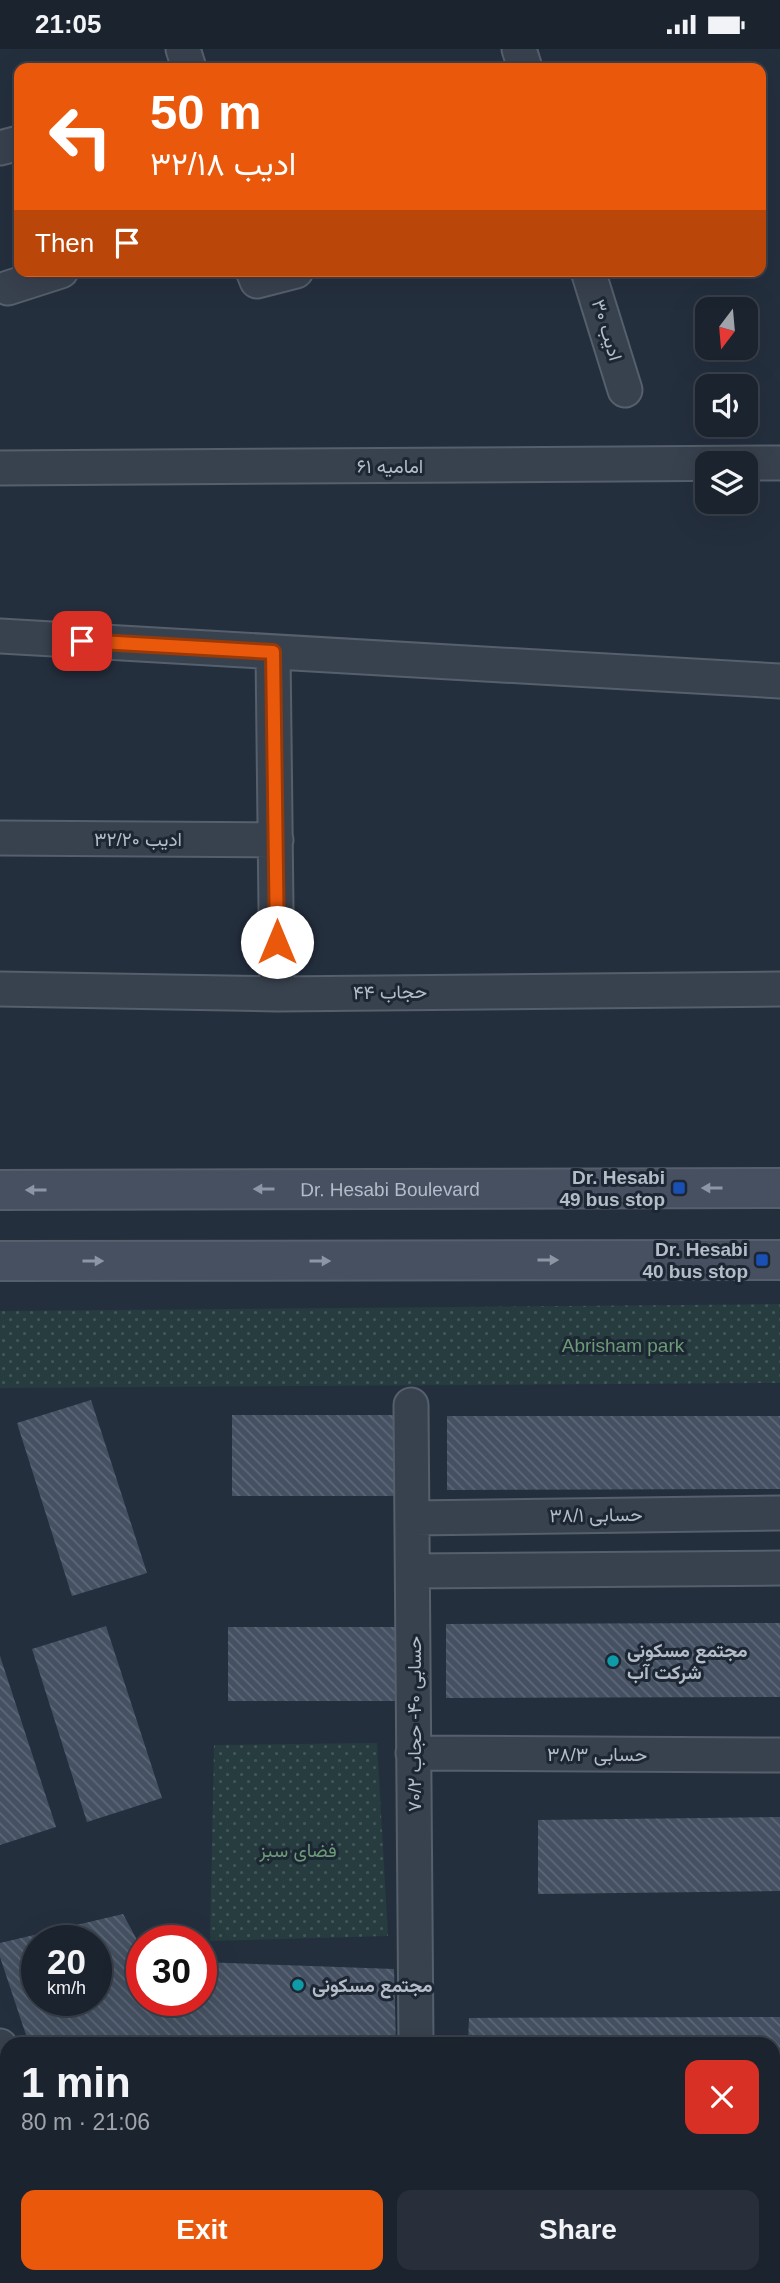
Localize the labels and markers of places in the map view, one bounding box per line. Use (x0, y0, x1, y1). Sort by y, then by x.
pin (52, 611, 112, 671)
place label: Dr. Hesabi 49 bus stop (559, 1167, 665, 1210)
marker: Dr. Hesabi 49 bus stop (671, 1180, 687, 1196)
place label: Dr. Hesabi 40 bus stop (642, 1239, 748, 1282)
marker: Dr. Hesabi 40 bus stop (754, 1252, 770, 1268)
place label: مجتمع مسکونی شرکت آب (627, 1640, 748, 1685)
marker: مجتمع مسکونی شرکت آب (605, 1653, 621, 1669)
place label: مجتمع مسکونی (312, 1975, 433, 1999)
marker: مجتمع مسکونی (290, 1977, 306, 1993)

